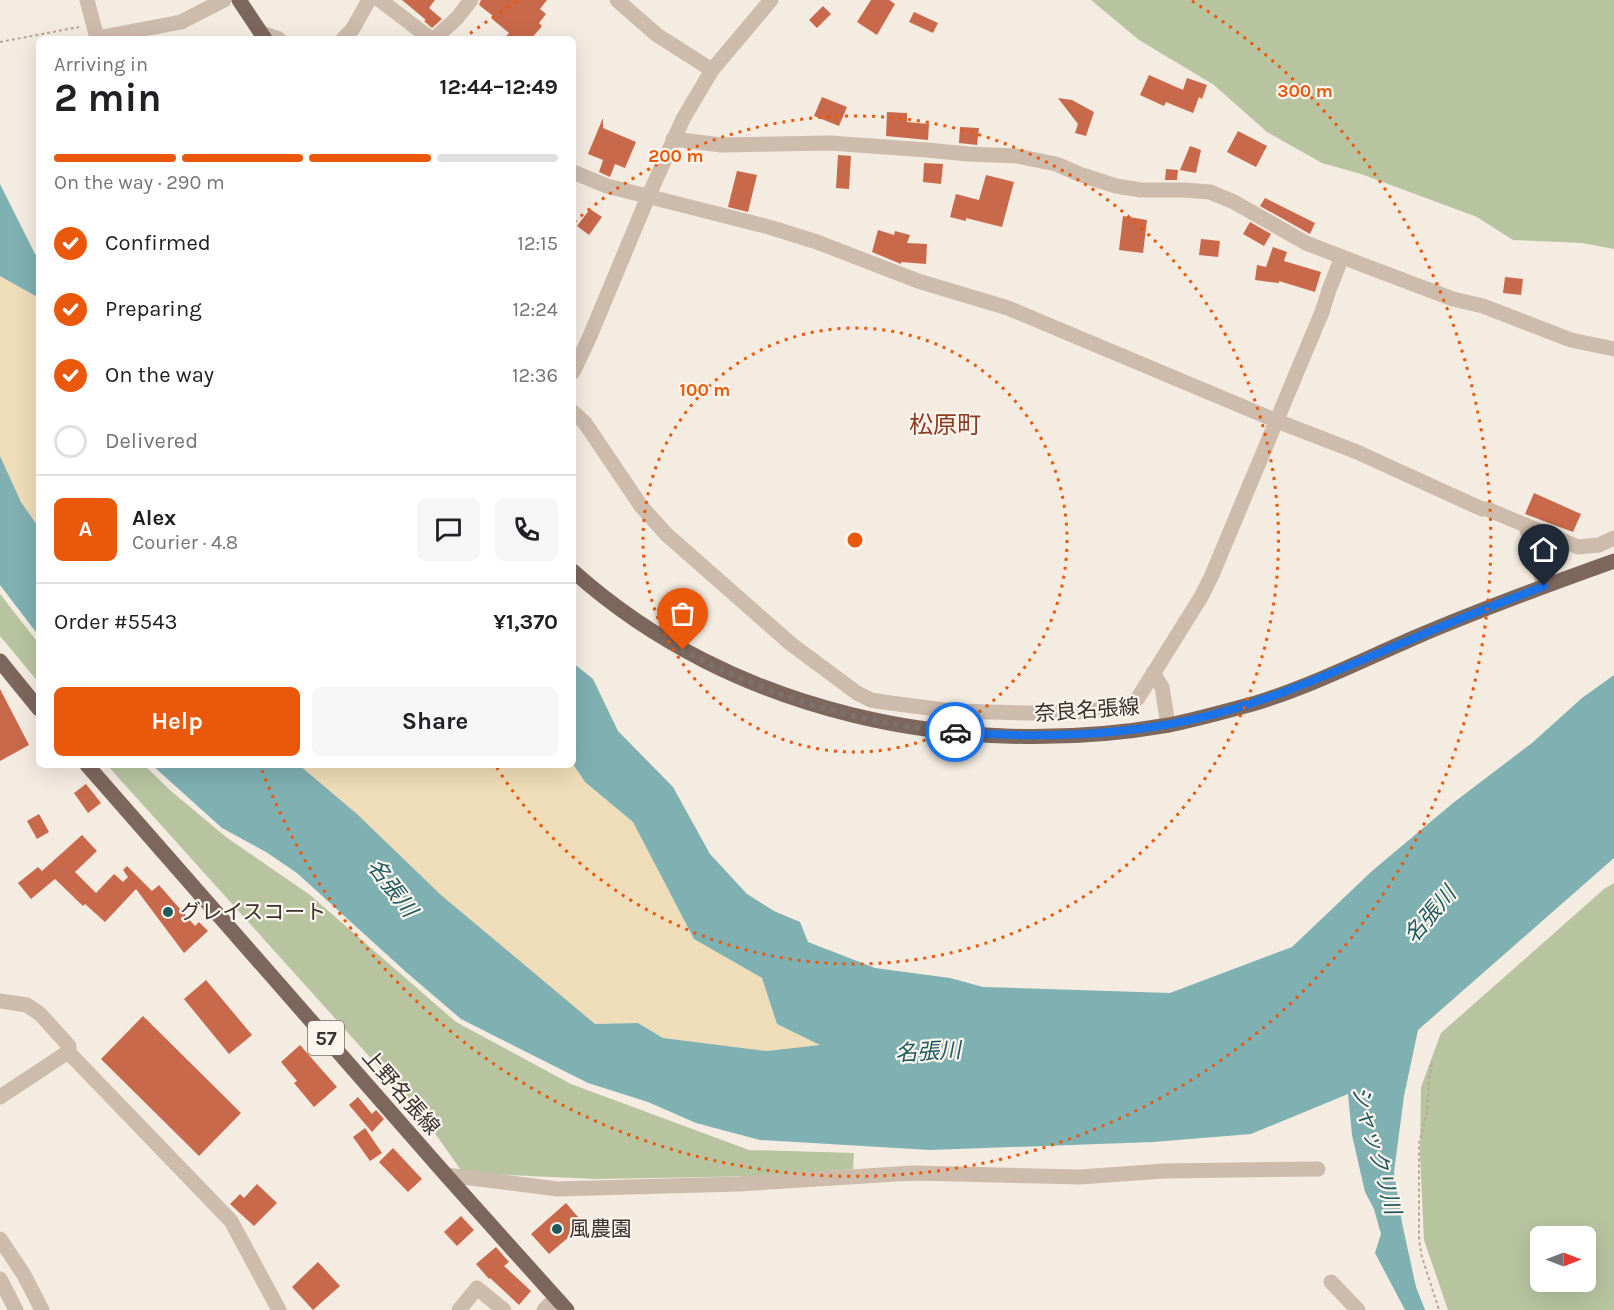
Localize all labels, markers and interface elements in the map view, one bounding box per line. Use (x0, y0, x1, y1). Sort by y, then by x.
text: Arriving in (54, 53, 148, 76)
text: 12:44–12:49 (440, 74, 558, 100)
text: 2 min (54, 75, 162, 121)
text: 300 m (1277, 80, 1333, 102)
text: 200 m (648, 145, 704, 167)
text: On the way · 290 m (54, 171, 225, 194)
icon: check (54, 227, 87, 260)
text: Confirmed (105, 230, 211, 256)
text: 12:15 (517, 232, 558, 255)
icon: check (54, 293, 87, 326)
text: Preparing (105, 296, 202, 322)
text: 12:24 (512, 298, 558, 321)
icon: check (54, 359, 87, 392)
text: On the way (105, 362, 214, 388)
text: 12:36 (512, 364, 558, 387)
text: 100 m (680, 379, 730, 401)
district label: 松原町 (909, 411, 981, 439)
text: Delivered (105, 428, 198, 454)
button: chat (417, 498, 480, 561)
button: phone (495, 498, 558, 561)
text: Alex (132, 505, 176, 531)
text: A (79, 516, 92, 542)
pin (1518, 524, 1569, 586)
centre of rings (845, 530, 865, 550)
text: Courier · 4.8 (132, 531, 238, 554)
icon: home (1527, 533, 1560, 566)
pin (657, 588, 708, 650)
icon: bag (666, 597, 699, 630)
text: Order #5543 (54, 609, 178, 635)
text: ¥1,370 (493, 609, 558, 635)
button: Help (54, 687, 300, 756)
button: Share (312, 687, 558, 756)
street label: 奈良名張線 (1034, 694, 1140, 726)
courier (925, 702, 985, 762)
icon: car (939, 716, 972, 749)
water label: 名張川 (362, 854, 423, 924)
water label: 名張川 (1399, 880, 1463, 948)
place label: グレイスコート (180, 900, 326, 924)
marker: グレイスコート (161, 905, 175, 919)
road number: 57 (308, 1021, 344, 1055)
water label: 名張川 (894, 1037, 964, 1067)
street label: 上野名張線 (358, 1045, 444, 1139)
water label: シャックリ川 (1346, 1083, 1406, 1219)
place label: 風農園 (569, 1217, 632, 1241)
marker: 風農園 (550, 1222, 564, 1236)
north arrow (1530, 1226, 1596, 1292)
map controls (1530, 1226, 1596, 1292)

